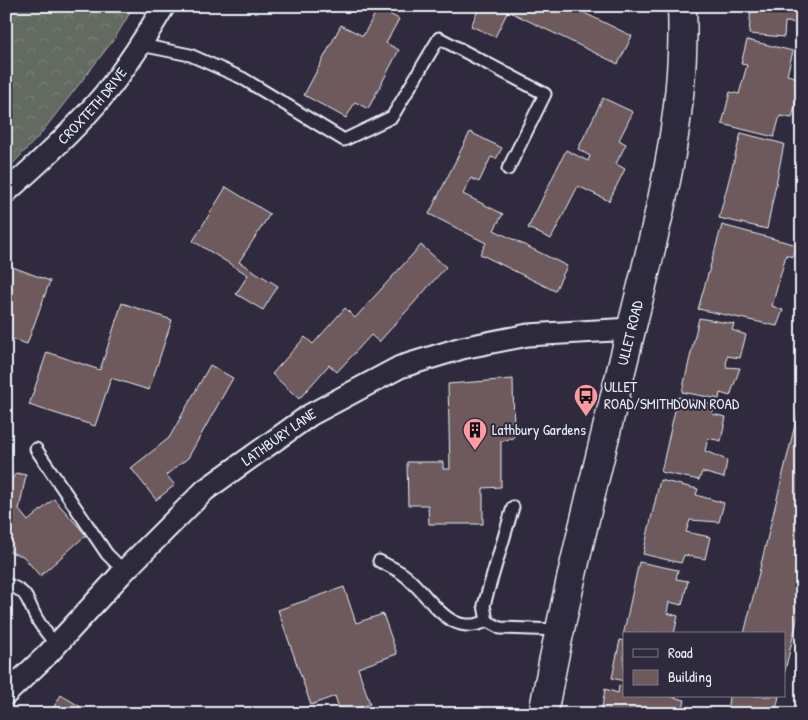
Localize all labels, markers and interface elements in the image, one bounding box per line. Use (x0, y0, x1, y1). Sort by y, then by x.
street label: CROXTETH DRIVE (53, 63, 132, 149)
street label: ULLET ROAD (612, 297, 648, 368)
place label: ULLET ROAD/SMITHDOWN ROAD (604, 376, 740, 414)
bus stop icon: ULLET ROAD/SMITHDOWN ROAD (573, 383, 599, 417)
street label: LATHBURY LANE (237, 403, 320, 471)
building icon: Lathbury Gardens (462, 417, 488, 451)
place label: Lathbury Gardens (492, 419, 586, 440)
legend (623, 632, 786, 698)
text: Road (668, 642, 693, 663)
text: Building (668, 666, 712, 687)

